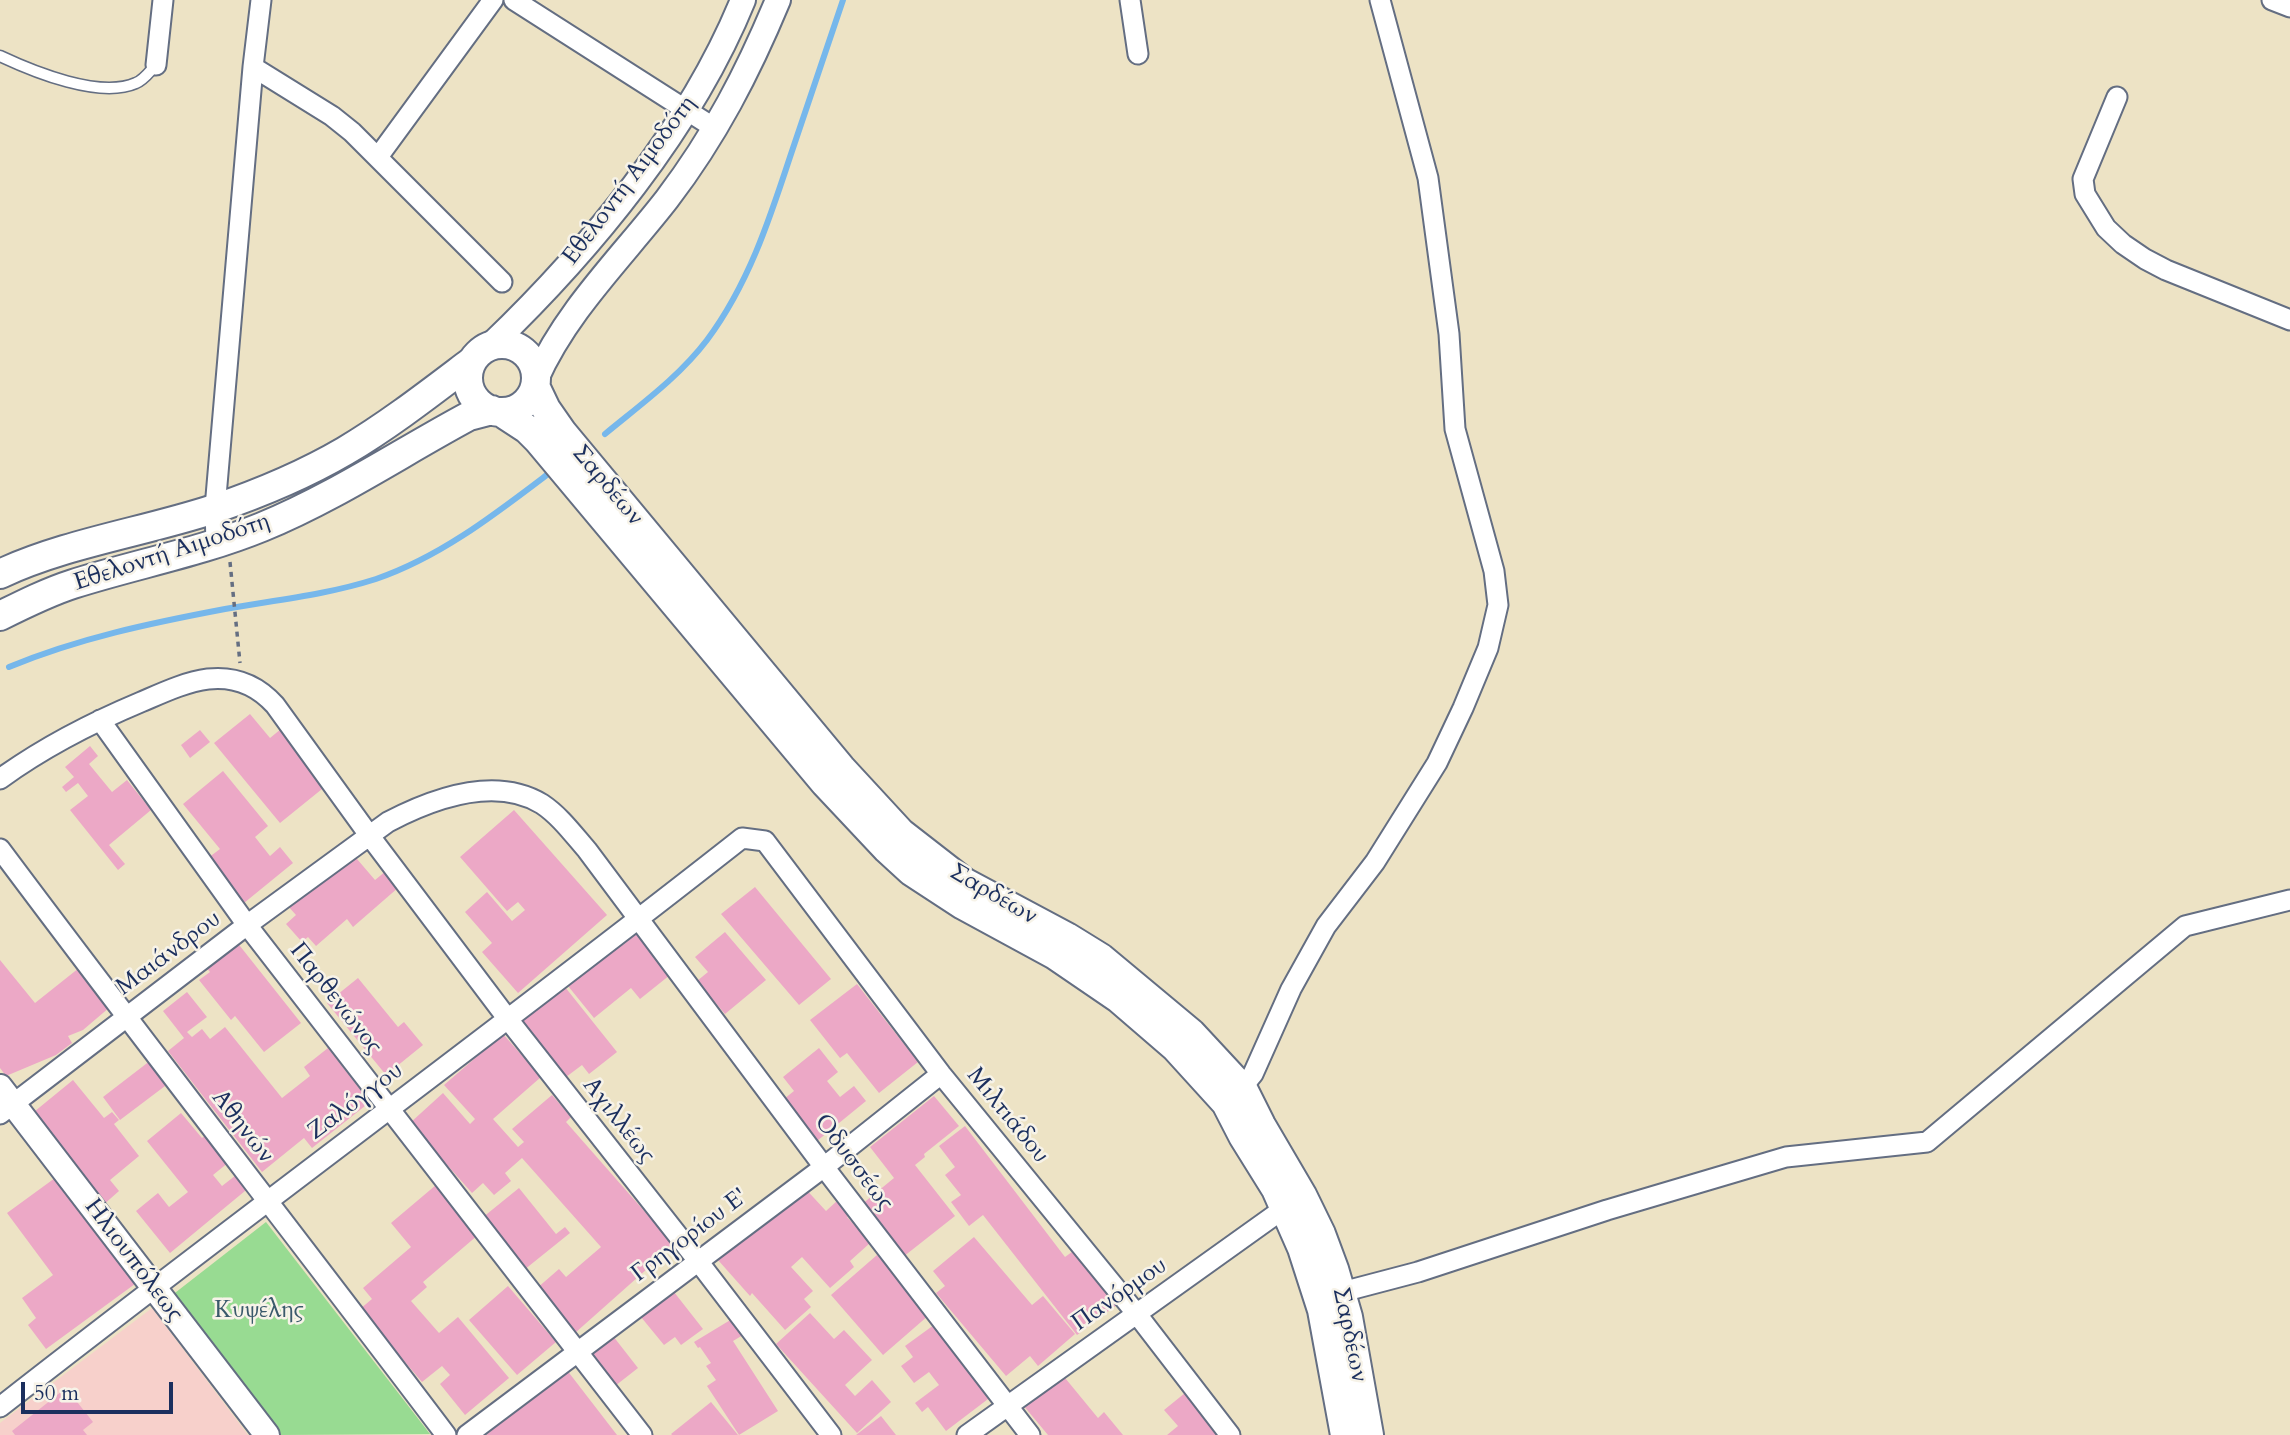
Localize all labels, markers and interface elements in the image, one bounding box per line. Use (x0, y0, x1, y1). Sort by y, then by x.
street label: Εθελοντή Αιμοδότη (557, 91, 703, 271)
street label: Σαρδέων (565, 440, 649, 532)
street label: Εθελοντή Αιμοδότη (71, 508, 273, 598)
street label: Σαρδέων (944, 858, 1042, 932)
street label: Μαιάνδρου (111, 905, 227, 1003)
street label: Παρθενώνος (282, 937, 388, 1061)
street label: Ζαλόγγου (303, 1057, 409, 1147)
street label: Μιλτιάδου (960, 1062, 1054, 1170)
street label: Αχιλλέως (576, 1072, 660, 1170)
street label: Αθηνών (205, 1085, 279, 1169)
street label: Οδυσσέως (807, 1109, 899, 1217)
street label: Γρηγορίου Ε' (626, 1183, 754, 1289)
street label: Ηλιουπόλεως (77, 1194, 189, 1328)
street label: Πανόρμου (1067, 1252, 1173, 1338)
street label: Σαρδέων (1325, 1285, 1373, 1385)
park label: Κυψέλης (214, 1297, 304, 1325)
scale bar (24, 1368, 177, 1412)
text: 50 m (34, 1379, 79, 1408)

